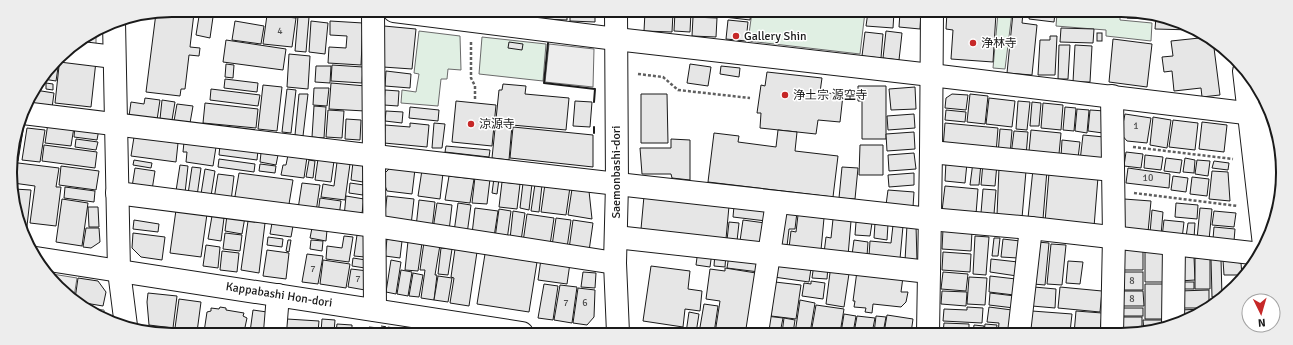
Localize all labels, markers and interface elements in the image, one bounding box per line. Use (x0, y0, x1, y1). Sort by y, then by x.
house number: 4 (277, 25, 283, 37)
place label: Gallery Shin (744, 29, 807, 44)
marker: Gallery Shin (731, 31, 741, 41)
place label: 浄林寺 (981, 36, 1017, 51)
marker: 浄林寺 (968, 38, 978, 48)
place label: 浄土宗 源空寺 (793, 88, 868, 103)
marker: 浄土宗 源空寺 (780, 90, 790, 100)
place label: 涼源寺 (479, 117, 515, 132)
marker: 涼源寺 (466, 119, 476, 129)
house number: 1 (1133, 120, 1139, 132)
street label: Saemonbashi-dori (609, 125, 624, 219)
house number: 10 (1143, 172, 1153, 184)
house number: 7 (310, 263, 316, 275)
house number: 7 (355, 273, 361, 285)
house number: 8 (1129, 275, 1135, 287)
street label: Kappabashi Hon-dori (225, 279, 333, 311)
house number: 8 (1129, 293, 1135, 305)
north arrow (1241, 293, 1281, 333)
house number: 7 (563, 297, 569, 309)
house number: 6 (582, 297, 588, 309)
text: N (1257, 316, 1266, 329)

